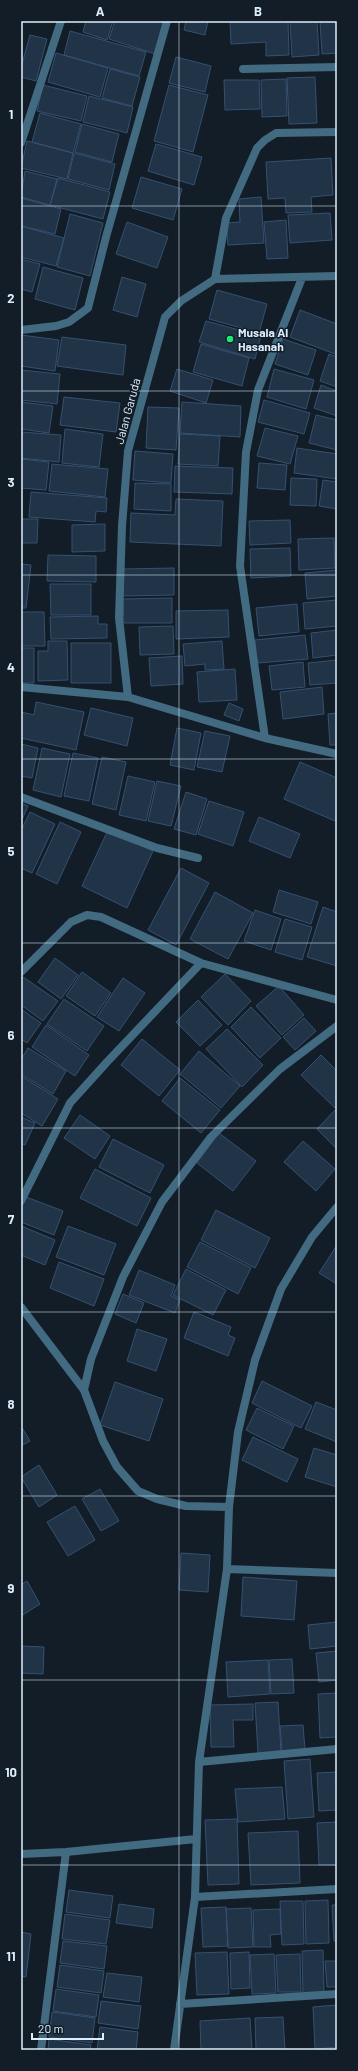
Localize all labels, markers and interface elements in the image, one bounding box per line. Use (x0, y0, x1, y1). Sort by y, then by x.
text: A (96, 3, 105, 19)
text: B (254, 3, 262, 19)
text: 1 (9, 106, 13, 122)
text: 2 (7, 290, 15, 306)
place label: Musala Al Hasanah (238, 325, 288, 353)
marker: Musala Al Hasanah (225, 334, 235, 344)
street label: Jalan Garuda (111, 376, 143, 446)
text: 3 (7, 474, 15, 490)
text: 4 (7, 659, 15, 675)
text: 5 (7, 843, 15, 859)
text: 6 (8, 1027, 15, 1043)
text: 7 (8, 1211, 15, 1227)
text: 8 (7, 1396, 15, 1412)
text: 9 (8, 1580, 15, 1596)
text: 10 (5, 1764, 17, 1780)
text: 11 (6, 1948, 16, 1964)
scale bar (32, 2015, 103, 2041)
text: 20 m (38, 2021, 64, 2035)

